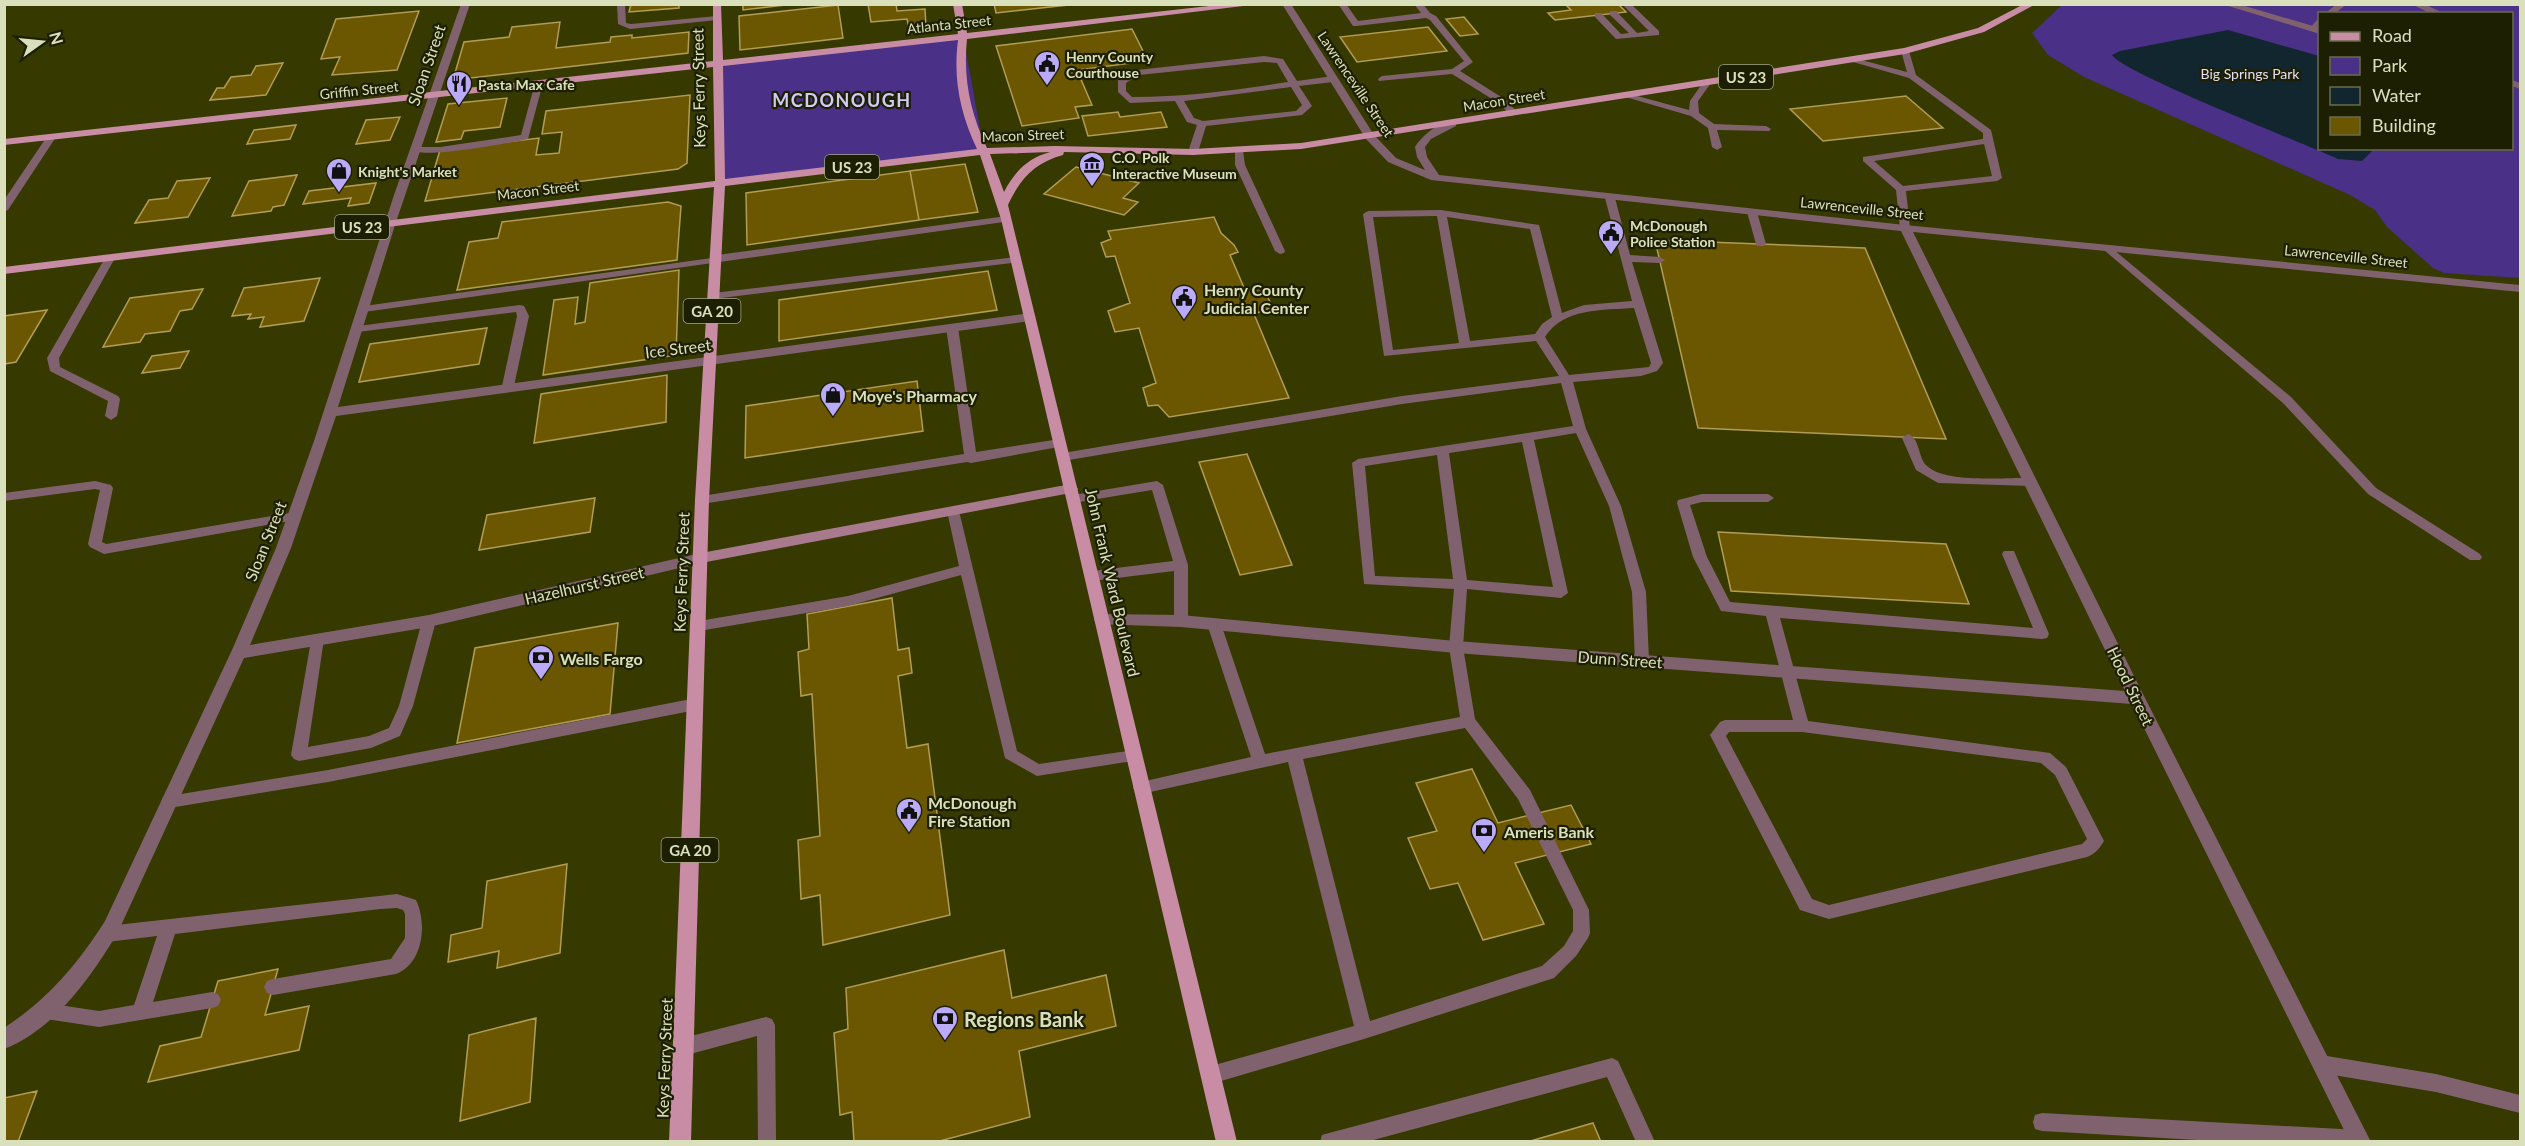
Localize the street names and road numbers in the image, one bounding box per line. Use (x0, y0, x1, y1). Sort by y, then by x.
street label: Atlanta Street (906, 11, 992, 37)
street label: Sloan Street (403, 22, 449, 108)
street label: Keys Ferry Street (687, 28, 709, 148)
street label: Lawrenceville Street (1314, 28, 1398, 140)
road number: US 23 (1719, 65, 1773, 89)
street label: Griffin Street (319, 77, 399, 103)
street label: Macon Street (1462, 85, 1546, 115)
street label: Macon Street (981, 125, 1065, 145)
road number: US 23 (825, 155, 879, 179)
street label: Macon Street (496, 177, 580, 203)
street label: Lawrenceville Street (1799, 193, 1925, 223)
road number: US 23 (335, 215, 389, 239)
street label: Lawrenceville Street (2283, 241, 2409, 271)
road number: GA 20 (684, 299, 740, 323)
street label: Ice Street (644, 334, 712, 361)
street label: John Frank Ward Boulevard (1082, 486, 1144, 678)
street label: Sloan Street (240, 498, 290, 584)
street label: Keys Ferry Street (669, 511, 693, 632)
street label: Hazelhurst Street (523, 562, 646, 608)
street label: Hood Street (2104, 644, 2158, 729)
street label: Dunn Street (1577, 647, 1663, 671)
road number: GA 20 (662, 838, 718, 862)
street label: Keys Ferry Street (652, 997, 676, 1118)

